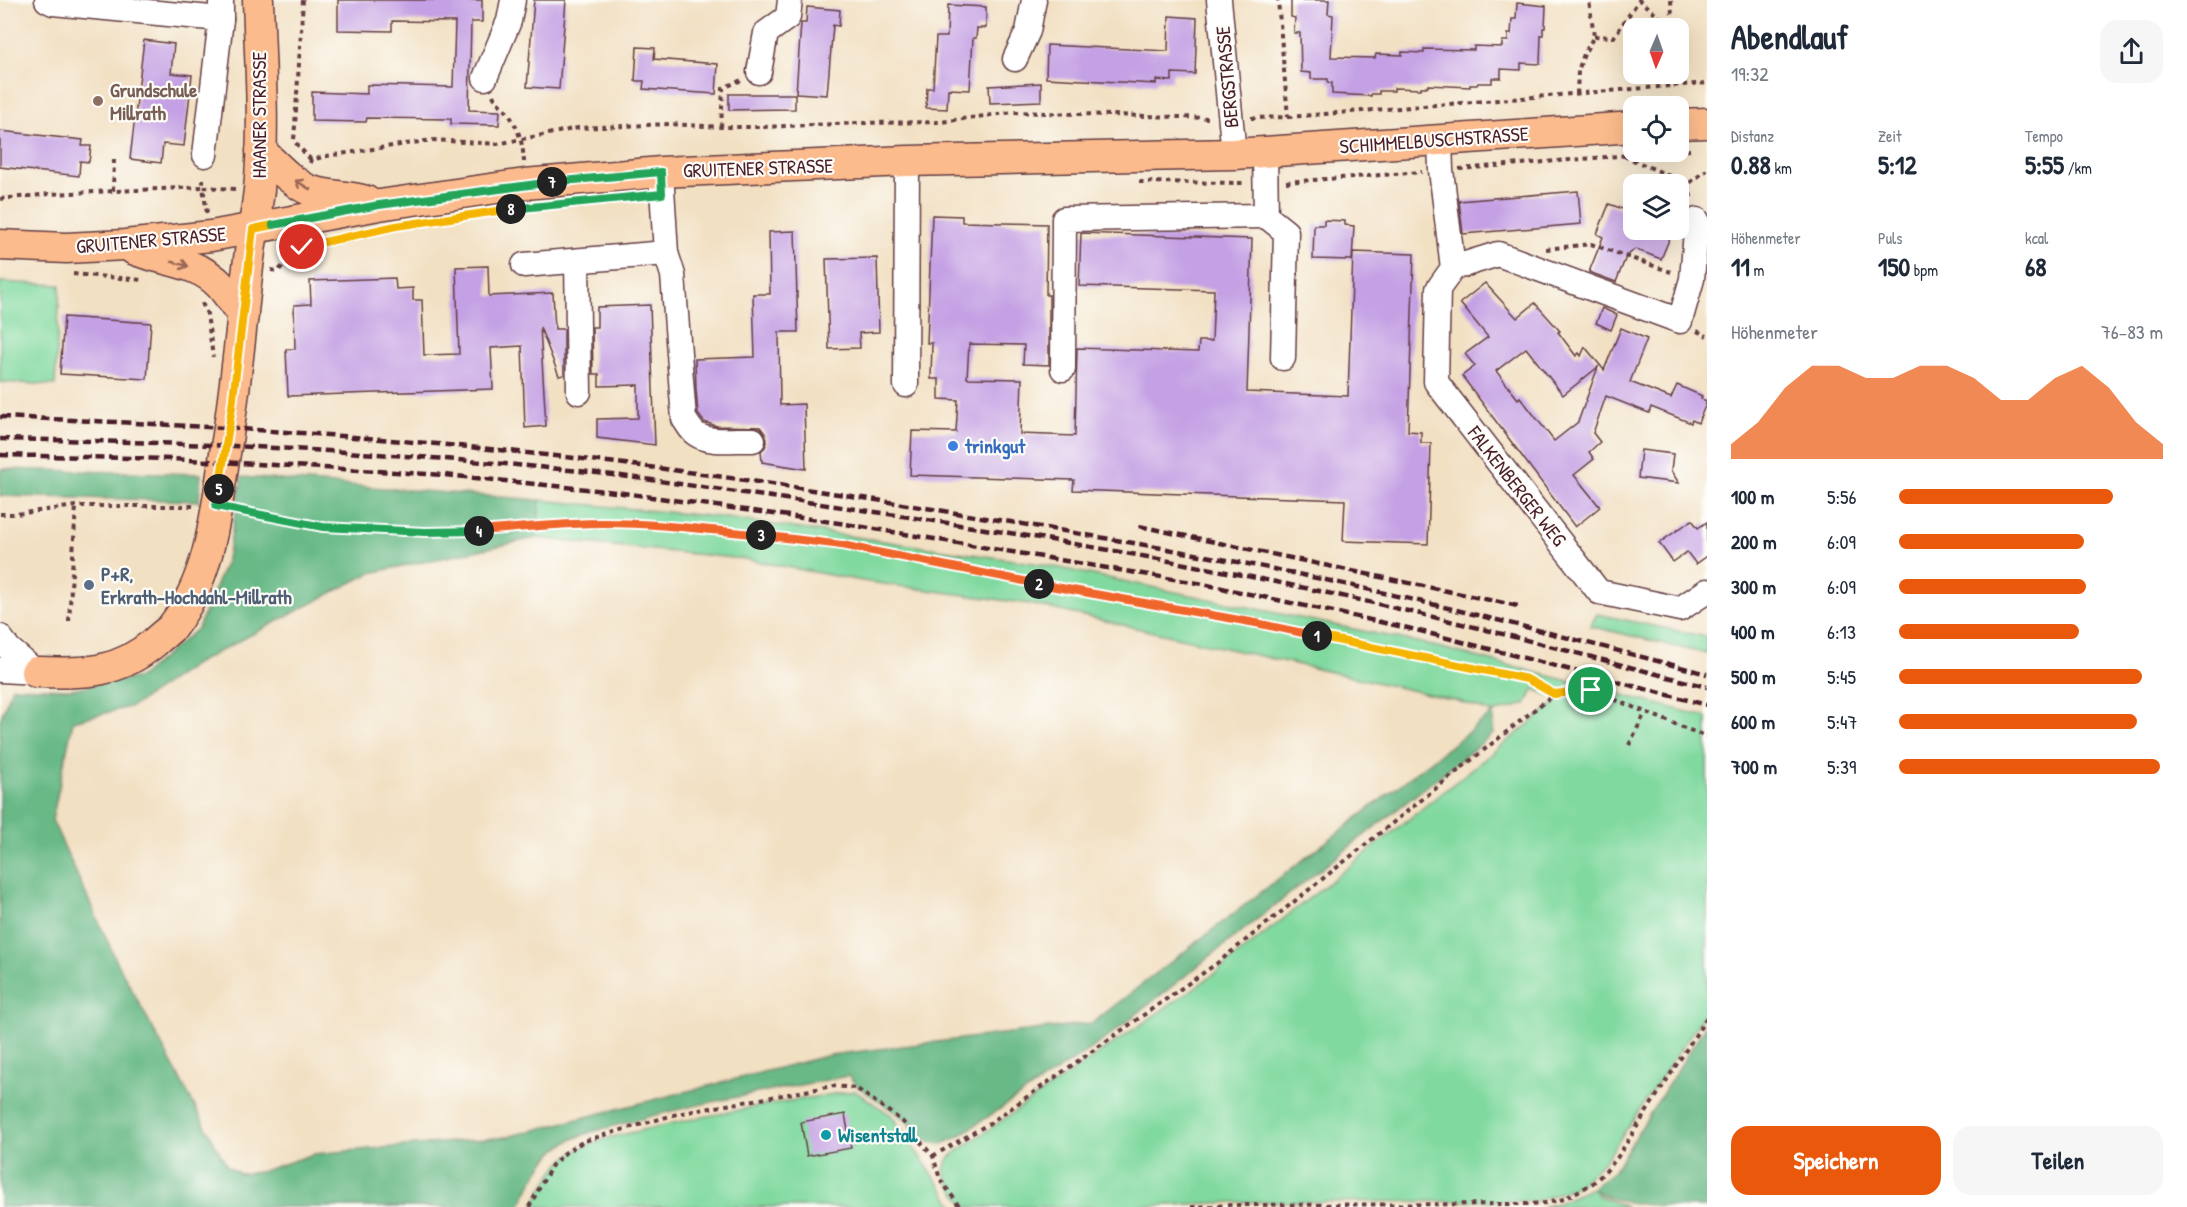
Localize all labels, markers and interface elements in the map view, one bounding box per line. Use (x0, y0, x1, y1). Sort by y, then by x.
text: Abendlauf (1731, 15, 1848, 59)
north arrow (1623, 18, 1689, 84)
map controls (1623, 18, 1689, 240)
button: share (2100, 20, 2163, 83)
street label: BERGSTRASSE (1209, 25, 1244, 129)
street label: HAANER STRASSE (245, 52, 272, 178)
text: 19:32 (1731, 60, 1769, 87)
place label: Grundschule Millrath (110, 76, 197, 126)
marker: Grundschule Millrath (91, 94, 105, 108)
button: locate (1623, 96, 1689, 162)
street label: SCHIMMELBUSCHSTRASSE (1339, 119, 1530, 160)
text: Distanz (1731, 125, 1774, 147)
text: Zeit (1878, 125, 1902, 147)
text: Tempo (2025, 125, 2063, 147)
text: 0.88 (1731, 147, 1771, 182)
text: 5:12 (1878, 147, 1917, 182)
text: 5:55 (2025, 147, 2064, 182)
street label: GRUITENER STRASSE (682, 151, 834, 184)
text: km (1771, 157, 1792, 179)
text: /km (2064, 157, 2092, 179)
pin: 7 (537, 167, 567, 197)
text: 7 (548, 171, 556, 193)
button: layers (1623, 174, 1689, 240)
one-way arrow (295, 179, 312, 191)
pin: 8 (496, 194, 526, 224)
text: 8 (508, 198, 514, 220)
street label: GRUITENER STRASSE (75, 219, 227, 260)
pin (276, 221, 327, 272)
text: Höhenmeter (1731, 227, 1801, 249)
text: Puls (1878, 227, 1903, 249)
text: kcal (2025, 227, 2048, 249)
icon: check (285, 230, 318, 263)
text: 11 (1731, 249, 1750, 284)
text: 150 (1878, 249, 1910, 284)
text: 68 (2025, 249, 2047, 284)
one-way arrow (170, 258, 189, 270)
text: m (1750, 259, 1764, 281)
text: bpm (1910, 259, 1938, 281)
text: Höhenmeter (1731, 318, 1818, 345)
text: 76–83 m (2101, 318, 2163, 345)
street label: FALKENBERGER WEG (1461, 419, 1573, 552)
place label: trinkgut (964, 432, 1026, 460)
marker: trinkgut (946, 439, 960, 453)
pin: 5 (204, 474, 234, 504)
text: 5 (216, 478, 222, 500)
text: 100 m (1731, 483, 1774, 510)
text: 5:56 (1827, 483, 1857, 510)
pin: 4 (464, 516, 494, 546)
text: 4 (476, 520, 482, 542)
pin: 3 (746, 520, 776, 550)
text: 3 (757, 524, 765, 546)
text: 200 m (1731, 528, 1776, 555)
text: 6:09 (1827, 528, 1856, 555)
place label: P+R, Erkrath-Hochdahl-Millrath (101, 560, 292, 610)
pin: 2 (1024, 569, 1054, 599)
text: 2 (1035, 573, 1043, 595)
text: 300 m (1731, 573, 1776, 600)
text: 6:09 (1827, 573, 1856, 600)
marker: P+R, Erkrath-Hochdahl-Millrath (82, 578, 96, 592)
text: 400 m (1731, 618, 1775, 645)
text: 6:13 (1827, 618, 1856, 645)
pin: 1 (1302, 621, 1332, 651)
text: 1 (1314, 625, 1320, 647)
text: 500 m (1731, 663, 1776, 690)
text: 5:45 (1827, 663, 1856, 690)
pin (1565, 664, 1616, 715)
icon: arrive (1574, 673, 1607, 706)
text: 600 m (1731, 708, 1775, 735)
text: 5:47 (1827, 708, 1858, 735)
text: 700 m (1731, 753, 1777, 780)
text: 5:39 (1827, 753, 1856, 780)
place label: Wisentstall (838, 1121, 919, 1148)
button: Speichern (1731, 1126, 1941, 1195)
button: Teilen (1953, 1126, 2163, 1195)
marker: Wisentstall (819, 1128, 833, 1142)

